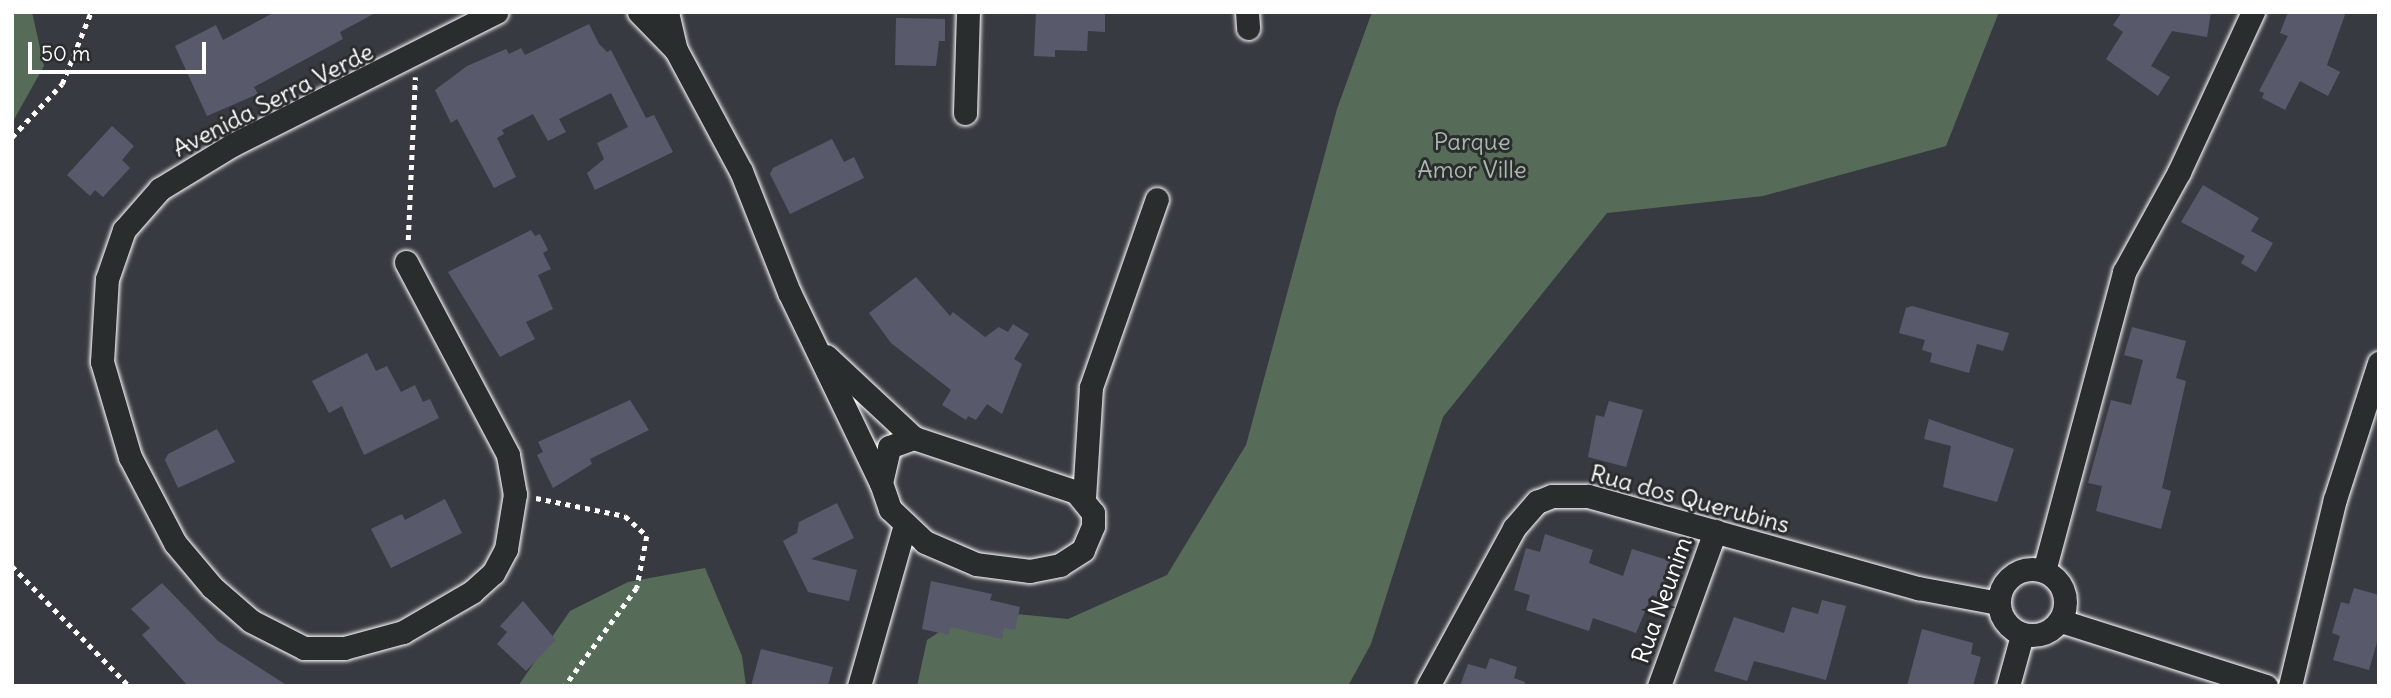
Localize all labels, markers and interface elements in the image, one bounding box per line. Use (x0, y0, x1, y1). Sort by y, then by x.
scale bar (32, 28, 210, 72)
street label: Avenida Serra Verde (168, 37, 378, 163)
text: 50 m (41, 40, 90, 67)
park label: Parque Amor Ville (1417, 128, 1527, 184)
street label: Rua dos Querubins (1587, 459, 1793, 539)
street label: Rua Neunim (1626, 533, 1698, 667)

